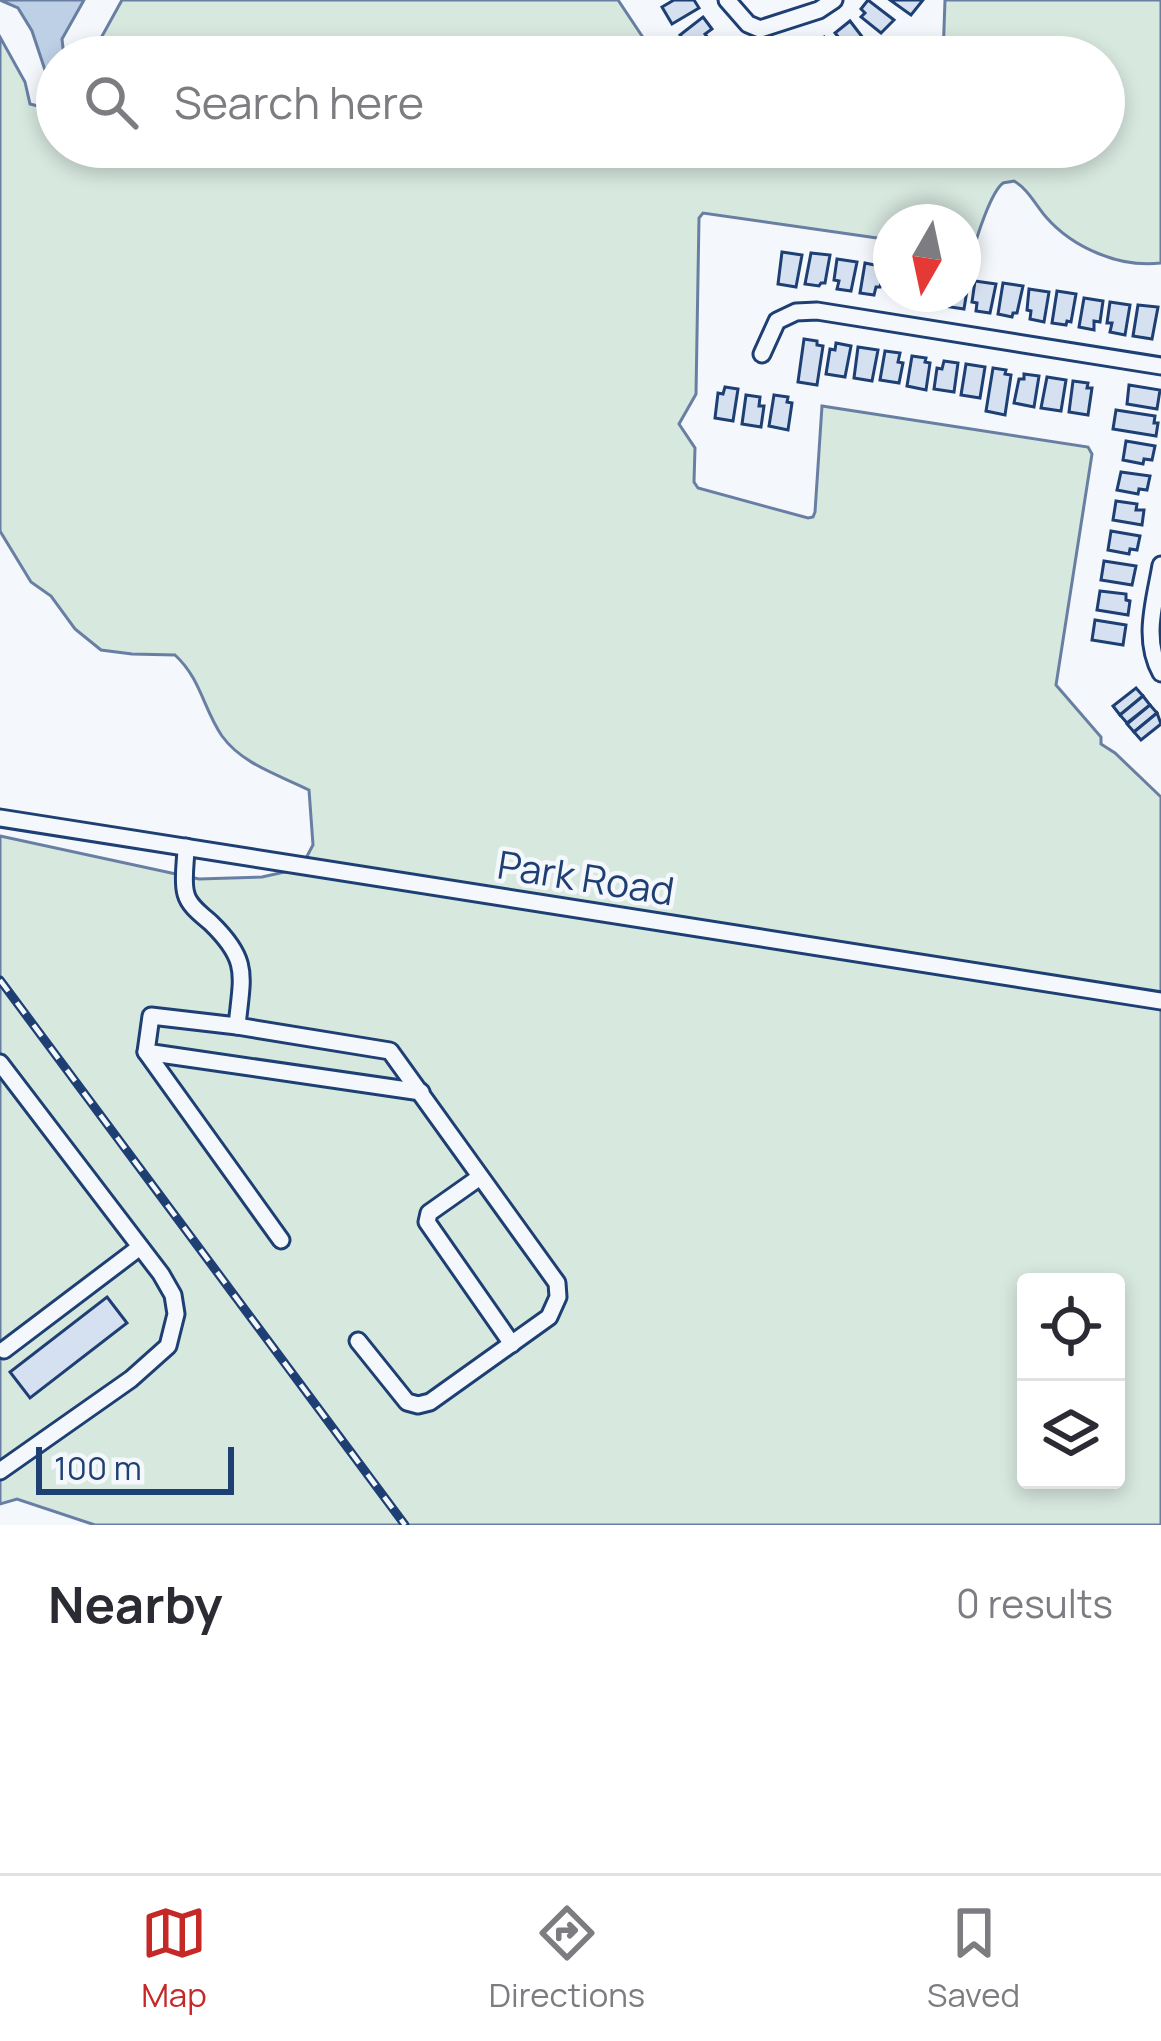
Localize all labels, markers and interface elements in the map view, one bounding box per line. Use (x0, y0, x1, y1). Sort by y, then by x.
search box (36, 36, 1125, 168)
icon: search (78, 69, 144, 135)
text: Search here (174, 71, 424, 133)
north arrow (873, 204, 981, 312)
street label: Park Road (494, 836, 678, 918)
map controls (1017, 1273, 1125, 1489)
button: locate (1017, 1273, 1125, 1381)
button: layers (1017, 1381, 1125, 1489)
scale bar (36, 1441, 234, 1494)
text: 100 m (54, 1445, 142, 1490)
text: Nearby (48, 1569, 223, 1638)
text: 0 results (956, 1576, 1113, 1630)
tab: Map (141, 1900, 207, 2017)
tab: Directions (489, 1900, 645, 2017)
tab: Saved (927, 1900, 1020, 2017)

